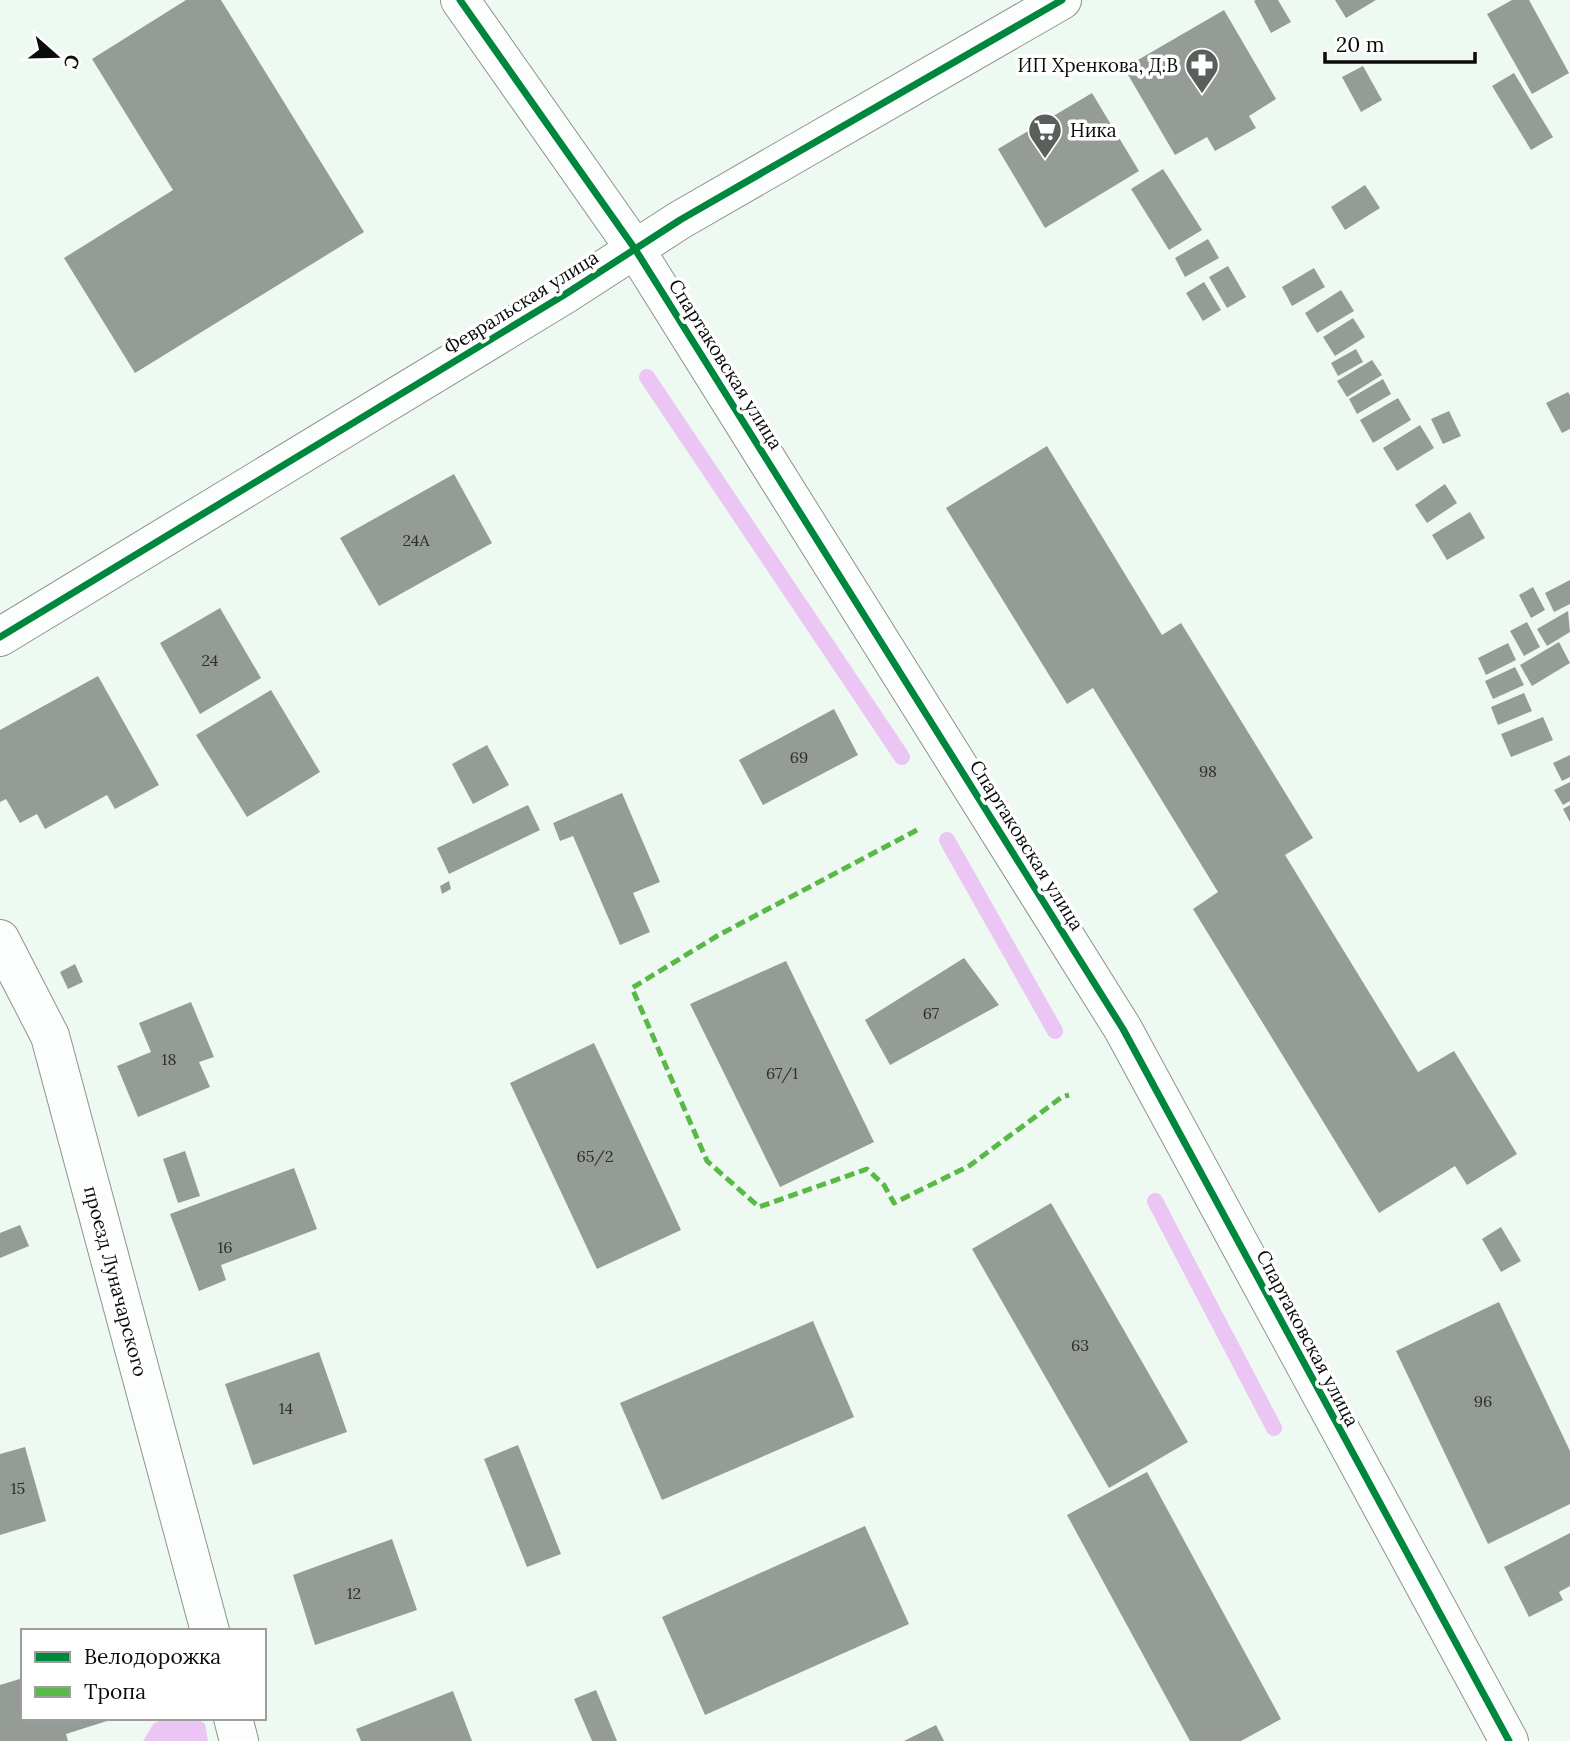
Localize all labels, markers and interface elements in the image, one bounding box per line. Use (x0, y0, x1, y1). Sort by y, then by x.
north arrow (21, 21, 91, 91)
scale bar (1325, 21, 1476, 65)
text: 20 m (1336, 31, 1385, 58)
pharmacy icon: ИП Хренкова, Д.В (1183, 46, 1221, 95)
text: С (58, 52, 85, 72)
place label: ИП Хренкова, Д.В (1017, 53, 1178, 77)
supermarket icon: Ника (1026, 111, 1064, 160)
place label: Ника (1070, 118, 1117, 142)
street label: Февральская улица (439, 245, 603, 359)
street label: Спартаковская улица (664, 274, 788, 454)
house number: 24А (403, 530, 430, 550)
house number: 24 (202, 650, 219, 670)
house number: 69 (790, 747, 808, 767)
street label: Спартаковская улица (965, 755, 1089, 935)
house number: 98 (1199, 761, 1217, 781)
house number: 67 (923, 1003, 940, 1023)
house number: 18 (162, 1049, 176, 1069)
house number: 67/1 (766, 1063, 798, 1084)
house number: 65/2 (577, 1146, 614, 1167)
street label: проезд Луначарского (79, 1183, 153, 1379)
house number: 16 (217, 1237, 233, 1257)
street label: Спартаковская улица (1251, 1246, 1365, 1431)
house number: 63 (1071, 1335, 1089, 1355)
house number: 96 (1474, 1391, 1492, 1411)
house number: 14 (279, 1398, 294, 1418)
house number: 15 (11, 1478, 25, 1498)
house number: 12 (347, 1583, 361, 1603)
legend (21, 1629, 266, 1720)
text: Велодорожка (84, 1643, 221, 1670)
text: Тропа (84, 1678, 146, 1705)

